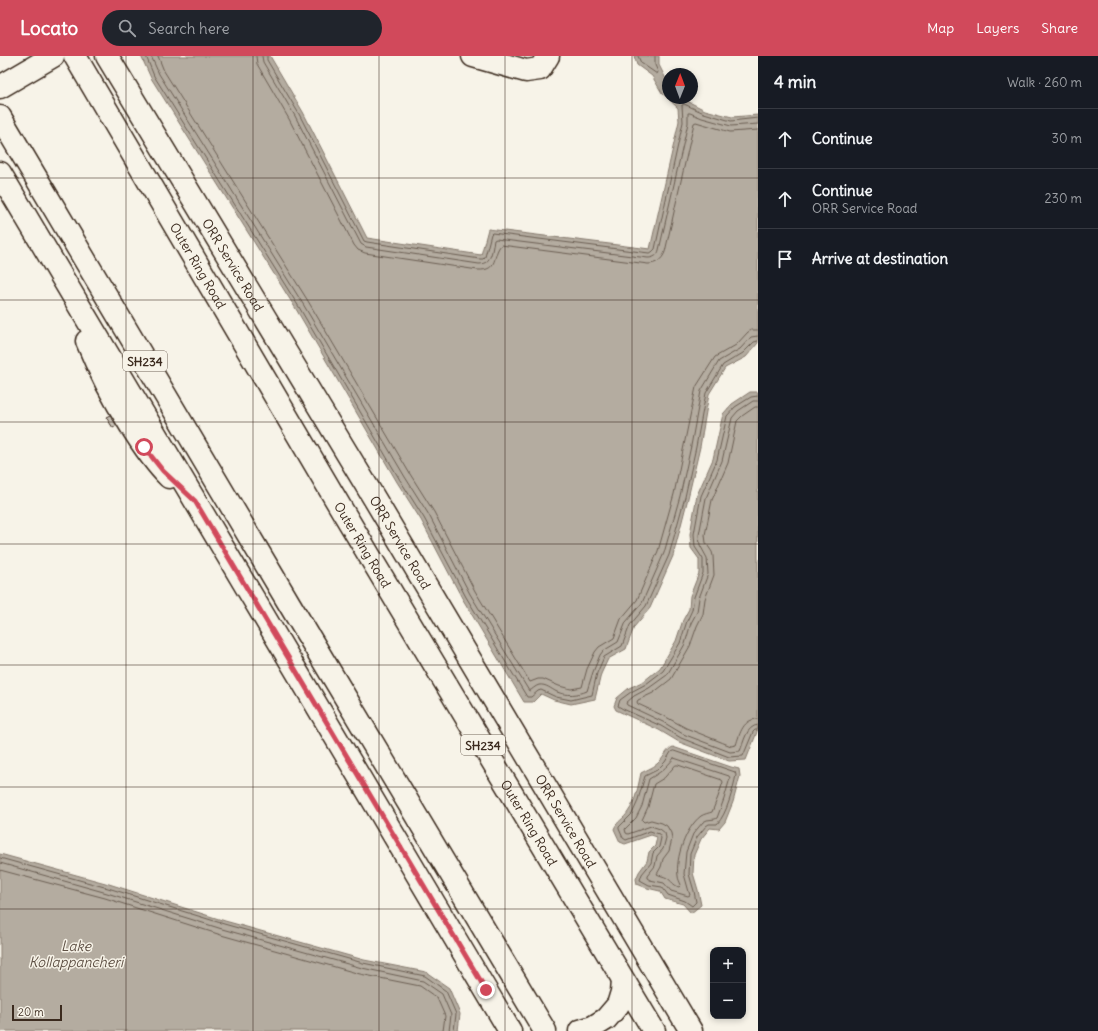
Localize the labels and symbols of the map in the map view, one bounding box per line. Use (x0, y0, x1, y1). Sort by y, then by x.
north arrow (662, 68, 698, 104)
street label: ORR Service Road (199, 215, 268, 315)
street label: Outer Ring Road (166, 219, 230, 312)
road number: SH234 (123, 351, 167, 371)
route start (135, 438, 153, 456)
street label: ORR Service Road (366, 493, 435, 592)
street label: Outer Ring Road (331, 499, 395, 591)
road number: SH234 (461, 735, 505, 755)
street label: ORR Service Road (532, 771, 600, 871)
street label: Outer Ring Road (497, 777, 562, 869)
water label: Lake Kollappancheri (29, 937, 125, 971)
route end (477, 981, 495, 999)
scale bar (12, 1003, 62, 1022)

